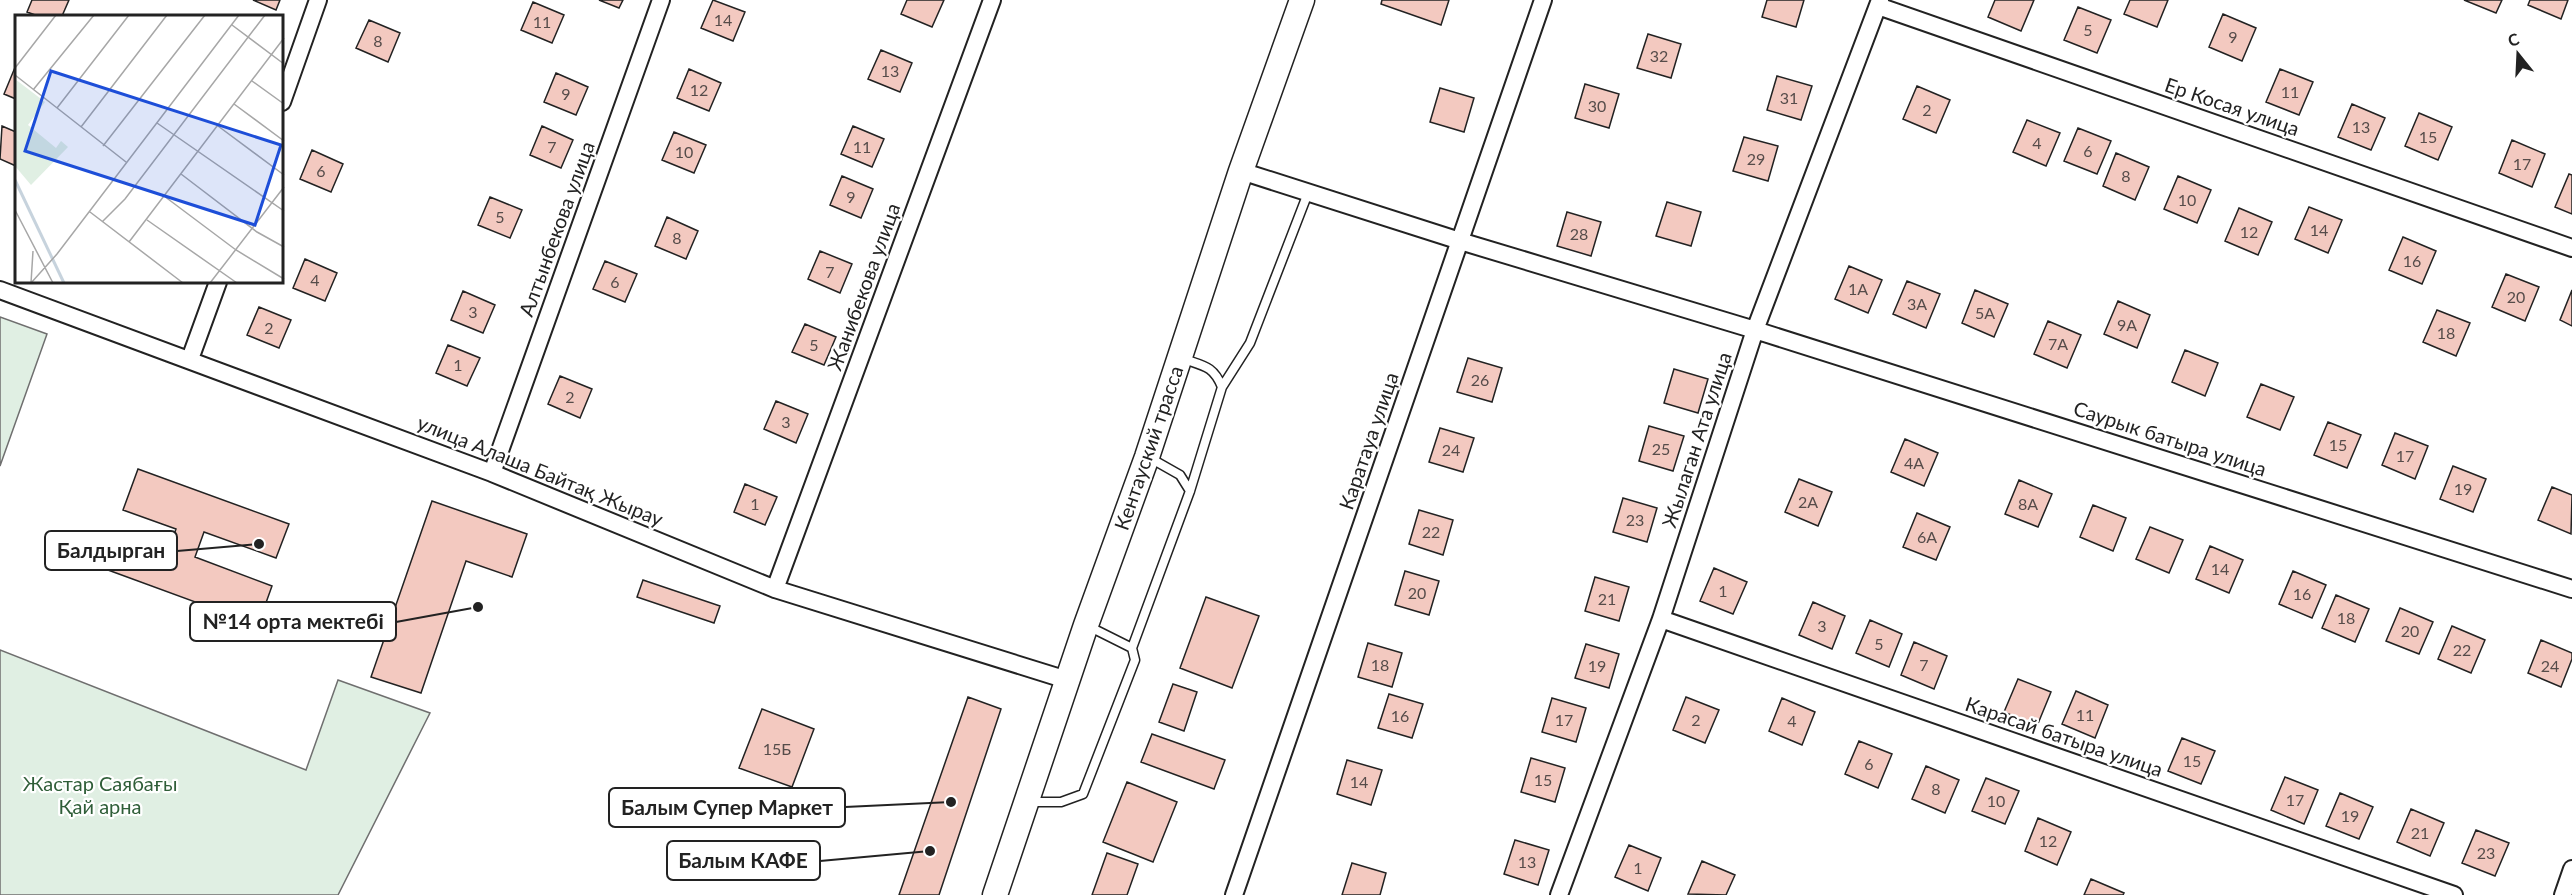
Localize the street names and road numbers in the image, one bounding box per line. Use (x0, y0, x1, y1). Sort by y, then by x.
street label: Ер Косая улица (2162, 72, 2303, 140)
street label: Алтынбекова улица (513, 138, 599, 319)
street label: Жанибекова улица (822, 200, 905, 374)
street label: Жылаган Ата улица (1656, 349, 1736, 531)
street label: Кентауский трасса (1109, 362, 1187, 533)
street label: Каратауа улица (1333, 369, 1403, 512)
street label: Саурык батыра улица (2071, 396, 2270, 481)
street label: улица Алаша Байтақ Жырау (414, 410, 667, 531)
street label: Карасай батыра улица (1962, 691, 2166, 781)

